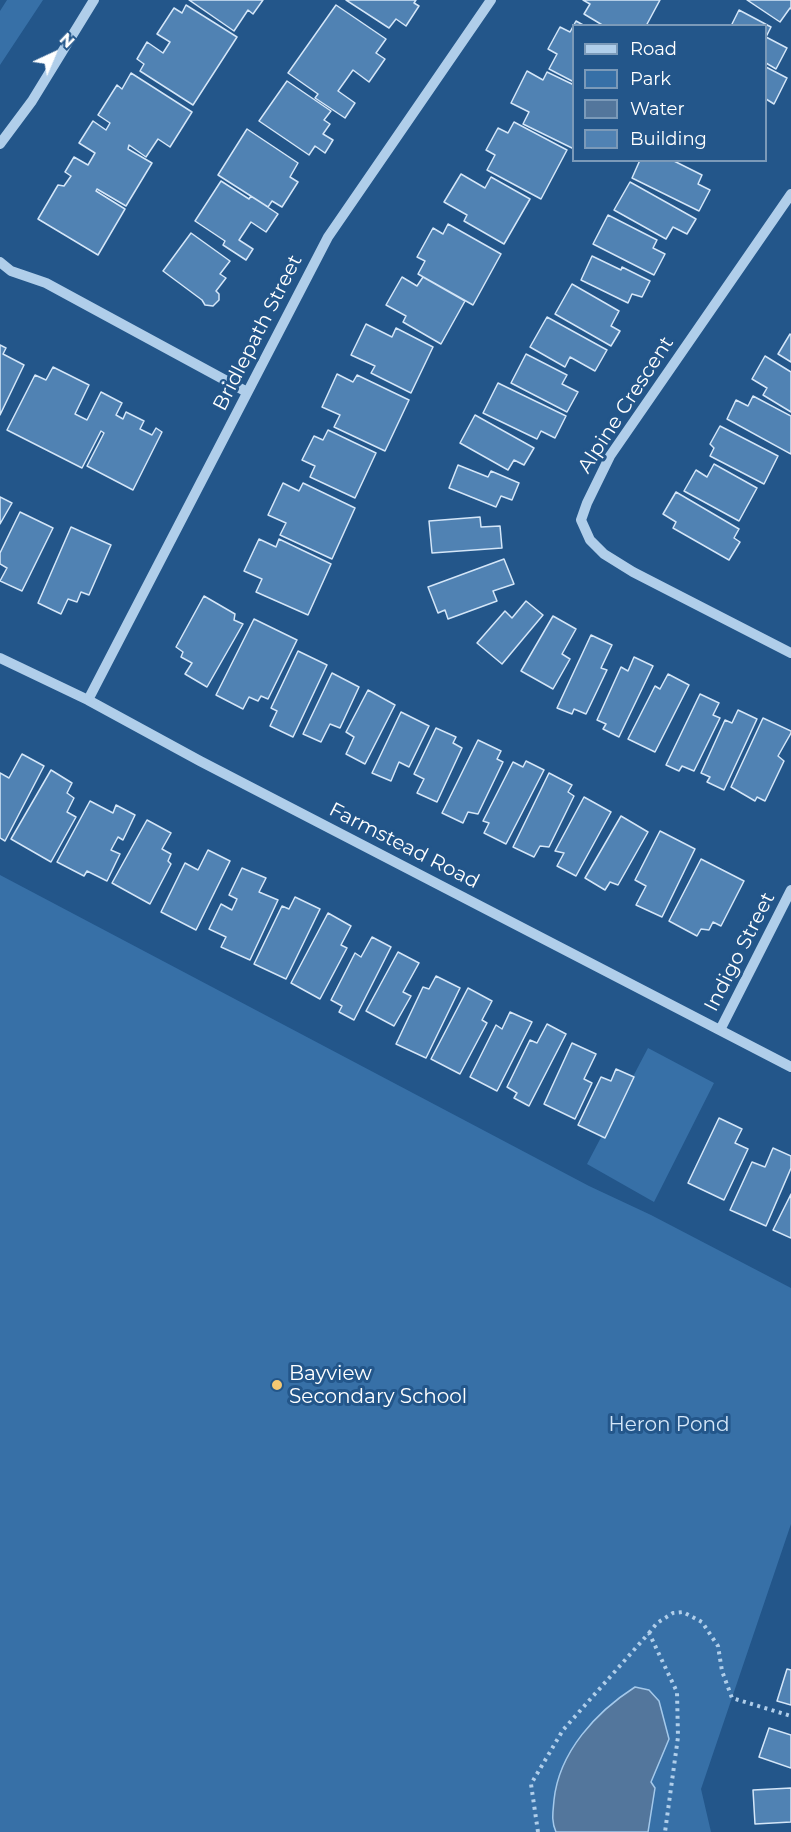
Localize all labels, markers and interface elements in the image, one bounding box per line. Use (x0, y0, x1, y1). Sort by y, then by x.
north arrow (24, 24, 84, 84)
legend (572, 24, 767, 162)
text: N (56, 29, 78, 52)
text: Road (630, 38, 677, 60)
text: Park (630, 68, 671, 90)
text: Water (630, 98, 685, 120)
text: Building (630, 128, 707, 150)
street label: Bridlepath Street (208, 251, 308, 415)
street label: Alpine Crescent (573, 332, 679, 478)
street label: Farmstead Road (325, 798, 483, 894)
street label: Indigo Street (700, 888, 780, 1016)
place label: Bayview Secondary School (289, 1362, 467, 1409)
marker: Bayview Secondary School (270, 1378, 284, 1392)
park label: Heron Pond (608, 1413, 730, 1437)

